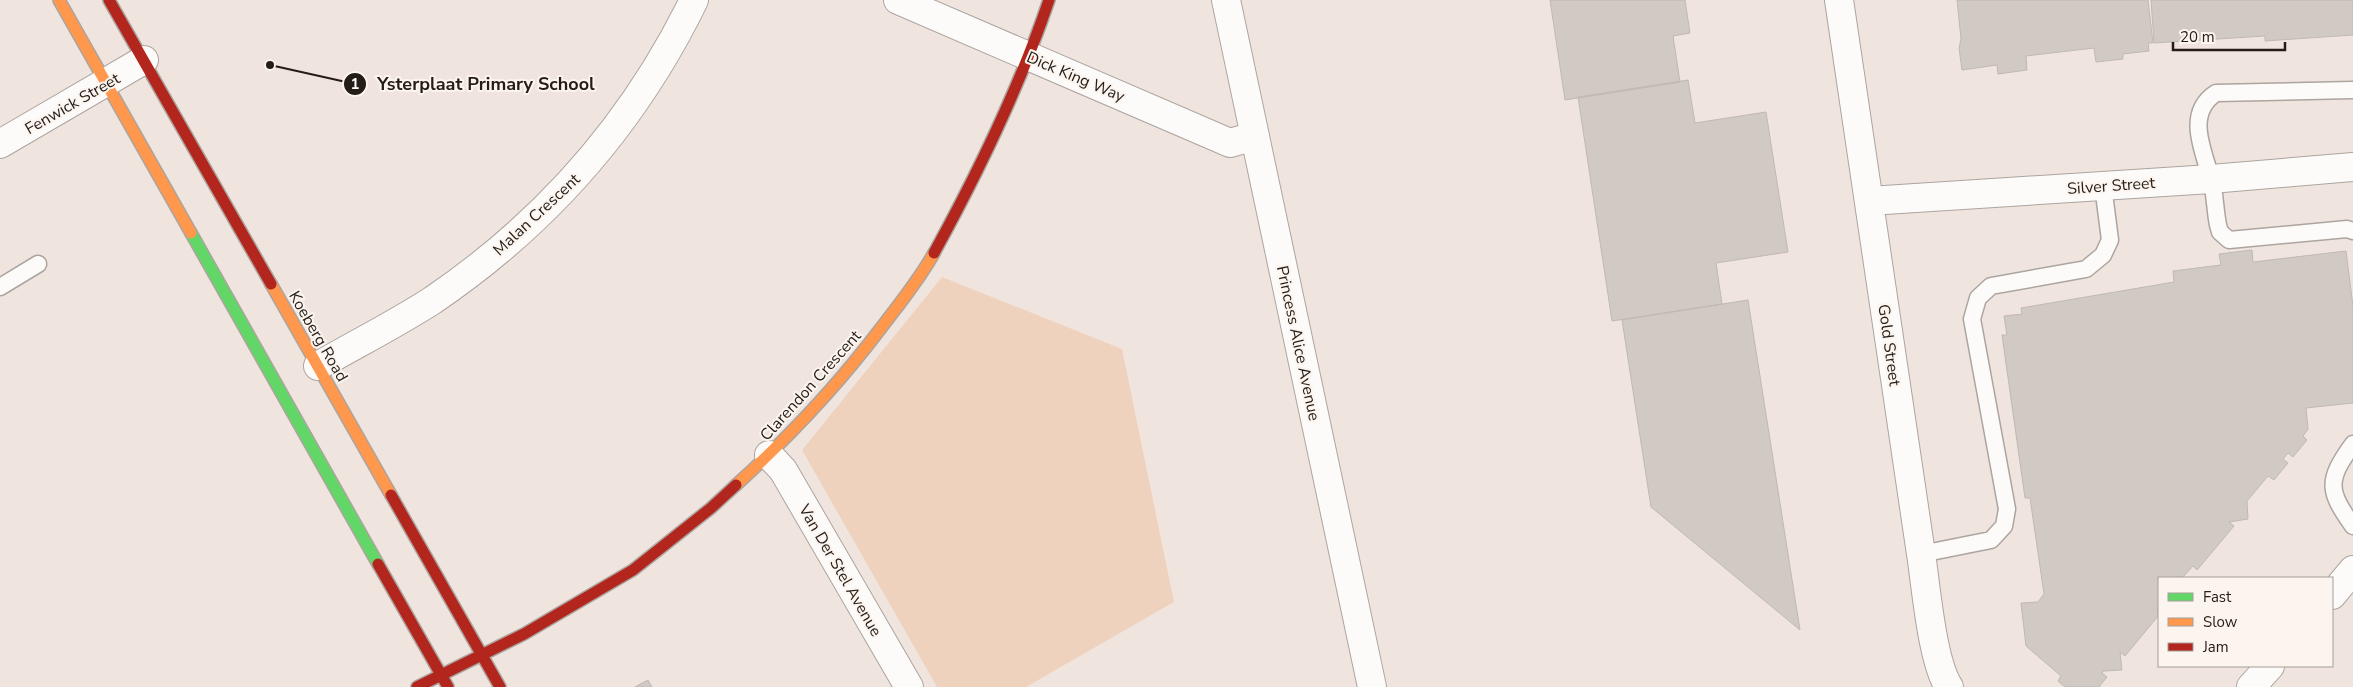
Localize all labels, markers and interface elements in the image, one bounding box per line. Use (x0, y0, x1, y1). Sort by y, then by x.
scale bar (2173, 20, 2286, 52)
text: 20 m (2180, 27, 2215, 47)
street label: Dick King Way (1023, 46, 1129, 108)
callout: Ysterplaat Primary School (342, 67, 605, 100)
street label: Fenwick Street (21, 68, 124, 140)
text: Ysterplaat Primary School (376, 72, 595, 96)
text: 1 (350, 74, 360, 94)
street label: Malan Crescent (488, 168, 585, 261)
street label: Silver Street (2066, 172, 2156, 200)
street label: Princess Alice Avenue (1271, 264, 1325, 423)
street label: Koeberg Road (283, 287, 353, 386)
street label: Gold Street (1872, 303, 1906, 388)
street label: Clarendon Crescent (755, 325, 867, 446)
street label: Van Der Stel Avenue (793, 500, 887, 641)
legend (2158, 577, 2333, 667)
text: Fast (2203, 587, 2232, 607)
text: Slow (2203, 612, 2238, 632)
text: Jam (2202, 637, 2229, 657)

